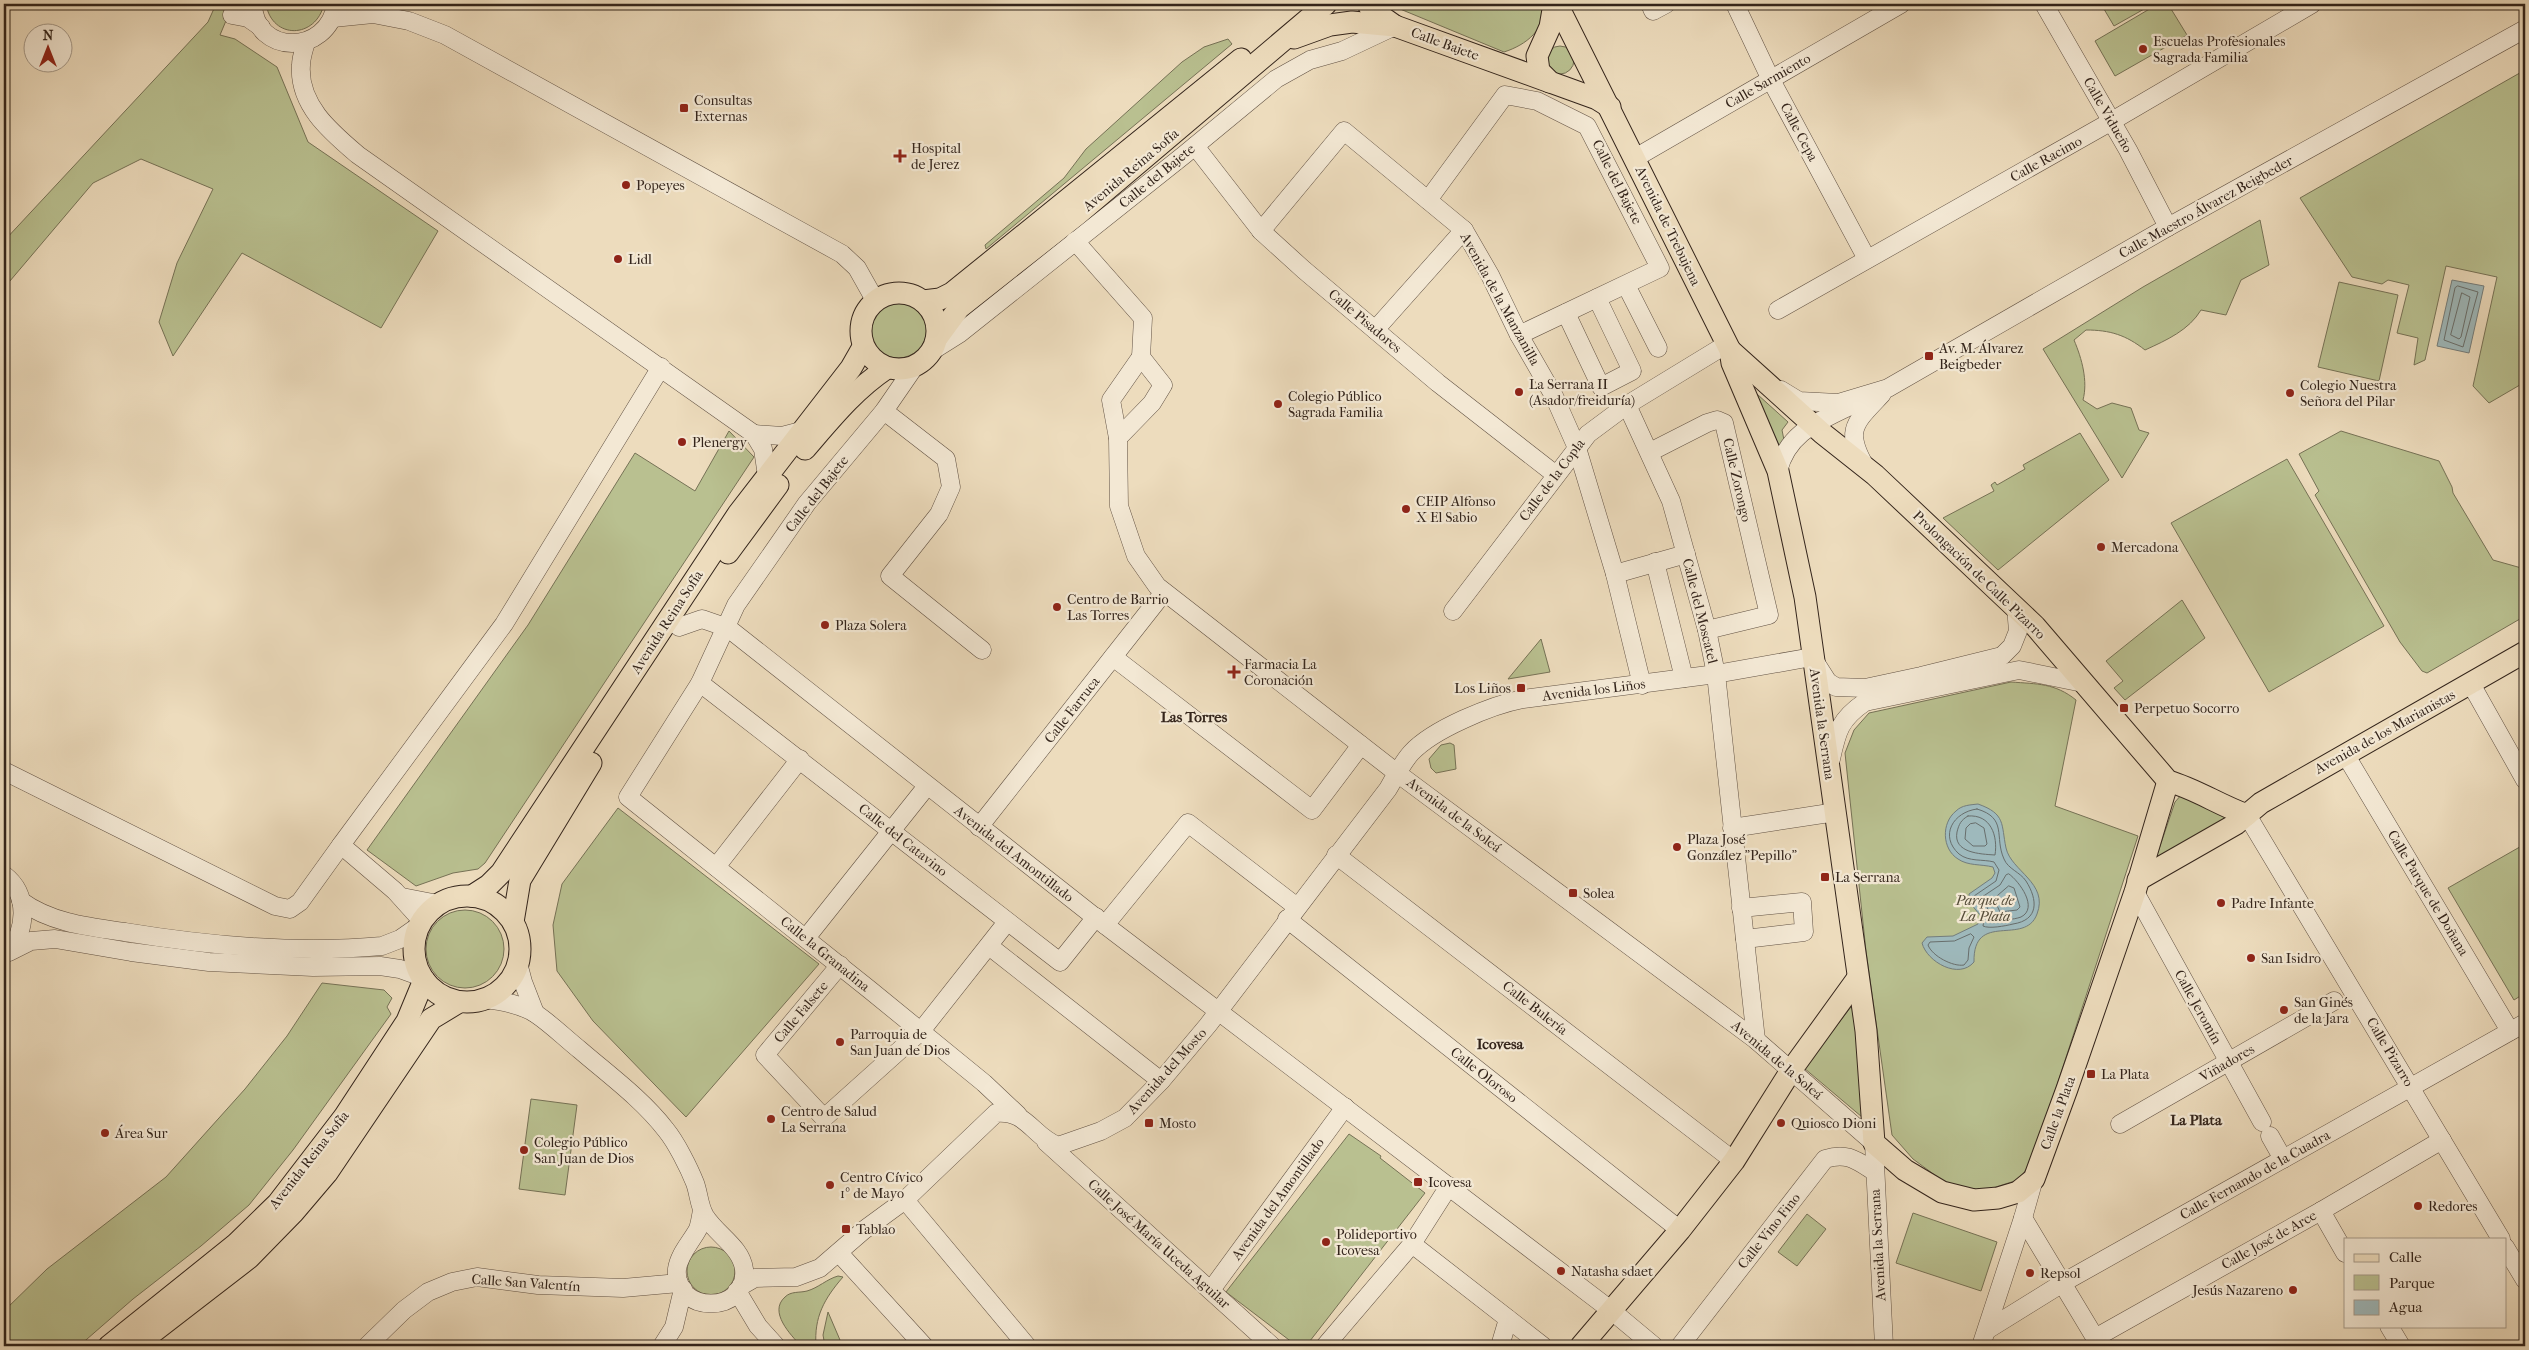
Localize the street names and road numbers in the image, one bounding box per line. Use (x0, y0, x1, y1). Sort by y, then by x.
street label: Calle Bajete (1409, 24, 1482, 64)
street label: Calle Sarmiento (1722, 50, 1814, 112)
street label: Calle Vidueño (2080, 74, 2136, 156)
street label: Calle Cepa (1776, 100, 1822, 165)
street label: Avenida Reina Sofía (1079, 125, 1183, 216)
street label: Calle Racimo (2007, 132, 2085, 186)
street label: Calle del Bajete (1588, 137, 1646, 227)
street label: Calle del Bajete (1116, 140, 1198, 212)
street label: Calle Maestro Álvarez Beigbeder (2116, 151, 2296, 262)
street label: Avenida de Trebujena (1631, 163, 1705, 289)
street label: Avenida de la Manzanilla (1456, 229, 1544, 369)
street label: Calle Pisadores (1325, 285, 1405, 357)
street label: Calle de la Copla (1516, 435, 1589, 525)
street label: Calle Zorongo (1719, 436, 1755, 524)
street label: Calle del Bajete (782, 452, 852, 536)
street label: Prolongación de Calle Pizarro (1909, 507, 2049, 643)
street label: Calle del Moscatel (1679, 556, 1721, 666)
street label: Avenida Reina Sofía (627, 567, 707, 678)
street label: Avenida la Serrana (1806, 666, 1838, 781)
street label: Calle Farruca (1041, 673, 1104, 747)
street label: Avenida los Liños (1541, 675, 1646, 705)
street label: Avenida de los Marianistas (2311, 686, 2458, 778)
street label: Avenida de la Soleá (1403, 773, 1505, 856)
street label: Calle del Catavino (855, 800, 951, 880)
street label: Avenida del Amontillado (950, 801, 1077, 906)
street label: Calle Parque de Doñana (2384, 827, 2473, 959)
street label: Calle la Granadina (777, 913, 874, 996)
street label: Calle Jeromín (2171, 967, 2225, 1047)
street label: Calle Bulería (1499, 977, 1571, 1039)
street label: Calle Falsete (770, 978, 832, 1046)
street label: Calle Pizarro (2363, 1014, 2417, 1090)
street label: Avenida de la Soleá (1727, 1016, 1827, 1103)
street label: Avenida del Mosto (1123, 1024, 1210, 1118)
street label: Viñadores (2196, 1041, 2257, 1086)
street label: Calle Oloroso (1447, 1044, 1521, 1106)
street label: Calle la Plata (2037, 1073, 2079, 1152)
street label: Avenida Reina Sofía (265, 1107, 353, 1213)
street label: Calle Fernando de la Cuadra (2177, 1126, 2333, 1223)
street label: Avenida del Amontillado (1227, 1135, 1328, 1264)
street label: Calle José María Uceda Aguilar (1084, 1176, 1234, 1312)
street label: Avenida la Serrana (1867, 1188, 1889, 1302)
street label: Calle Vino Fino (1734, 1190, 1804, 1272)
street label: Calle José de Arce (2218, 1207, 2320, 1273)
street label: Calle San Valentín (471, 1271, 581, 1295)

